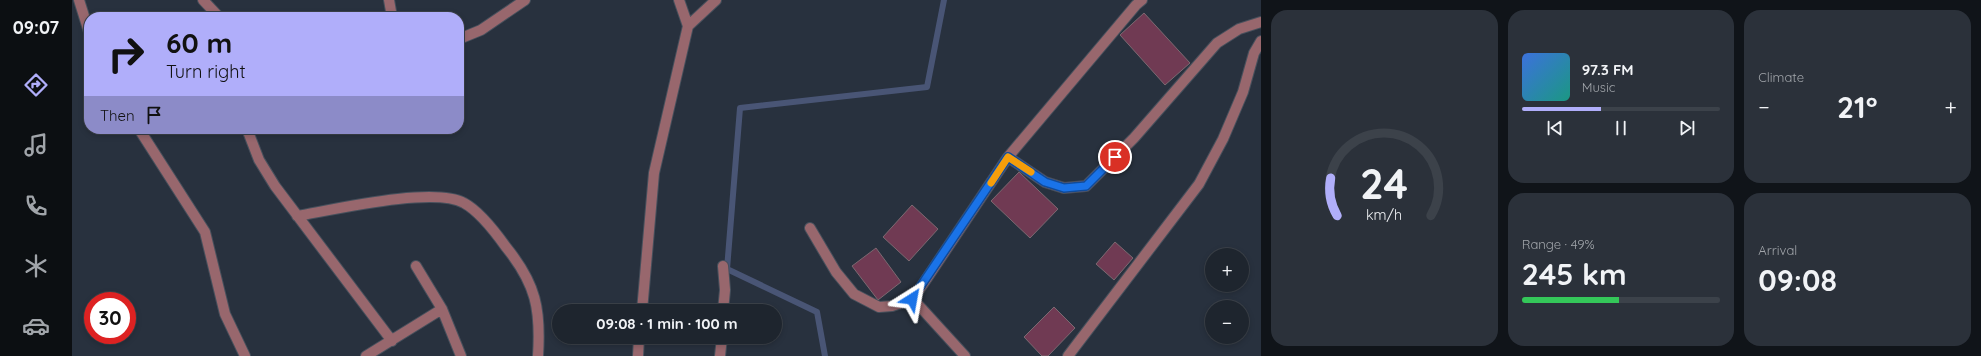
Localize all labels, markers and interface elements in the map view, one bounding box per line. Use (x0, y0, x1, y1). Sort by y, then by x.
text: 09:07 (13, 16, 59, 39)
text: 60 m (166, 25, 232, 60)
icon: right (100, 28, 152, 80)
text: Turn right (166, 60, 246, 83)
text: 97.3 FM (1582, 60, 1634, 79)
text: Climate (1758, 69, 1804, 85)
icon: directions (22, 71, 50, 99)
text: Music (1582, 79, 1615, 95)
text: 21° (1837, 88, 1877, 126)
text: − (1758, 93, 1770, 121)
text: + (1945, 93, 1957, 121)
icon: arrive (143, 104, 165, 126)
text: Then (100, 106, 135, 125)
icon: previous (1544, 117, 1566, 139)
icon: pause (1610, 117, 1632, 139)
icon: next (1676, 117, 1698, 139)
icon: music (22, 131, 50, 159)
pin (1098, 140, 1132, 174)
icon: arrive (1104, 146, 1126, 168)
text: 24 (1360, 157, 1408, 209)
icon: phone (22, 192, 50, 220)
text: km/h (1366, 206, 1402, 224)
text: Range · 49% (1522, 236, 1595, 252)
text: Arrival (1758, 242, 1797, 258)
map controls (1205, 248, 1249, 344)
button: + (1205, 248, 1249, 292)
icon: climate (22, 252, 50, 280)
text: 245 km (1522, 255, 1627, 293)
text: 09:08 (1758, 261, 1837, 299)
position arrow (891, 278, 933, 320)
speed limit sign: 30 (84, 292, 136, 344)
button: − (1205, 300, 1249, 344)
icon: car (22, 312, 50, 340)
text: 09:08 · 1 min · 100 m (596, 314, 738, 333)

